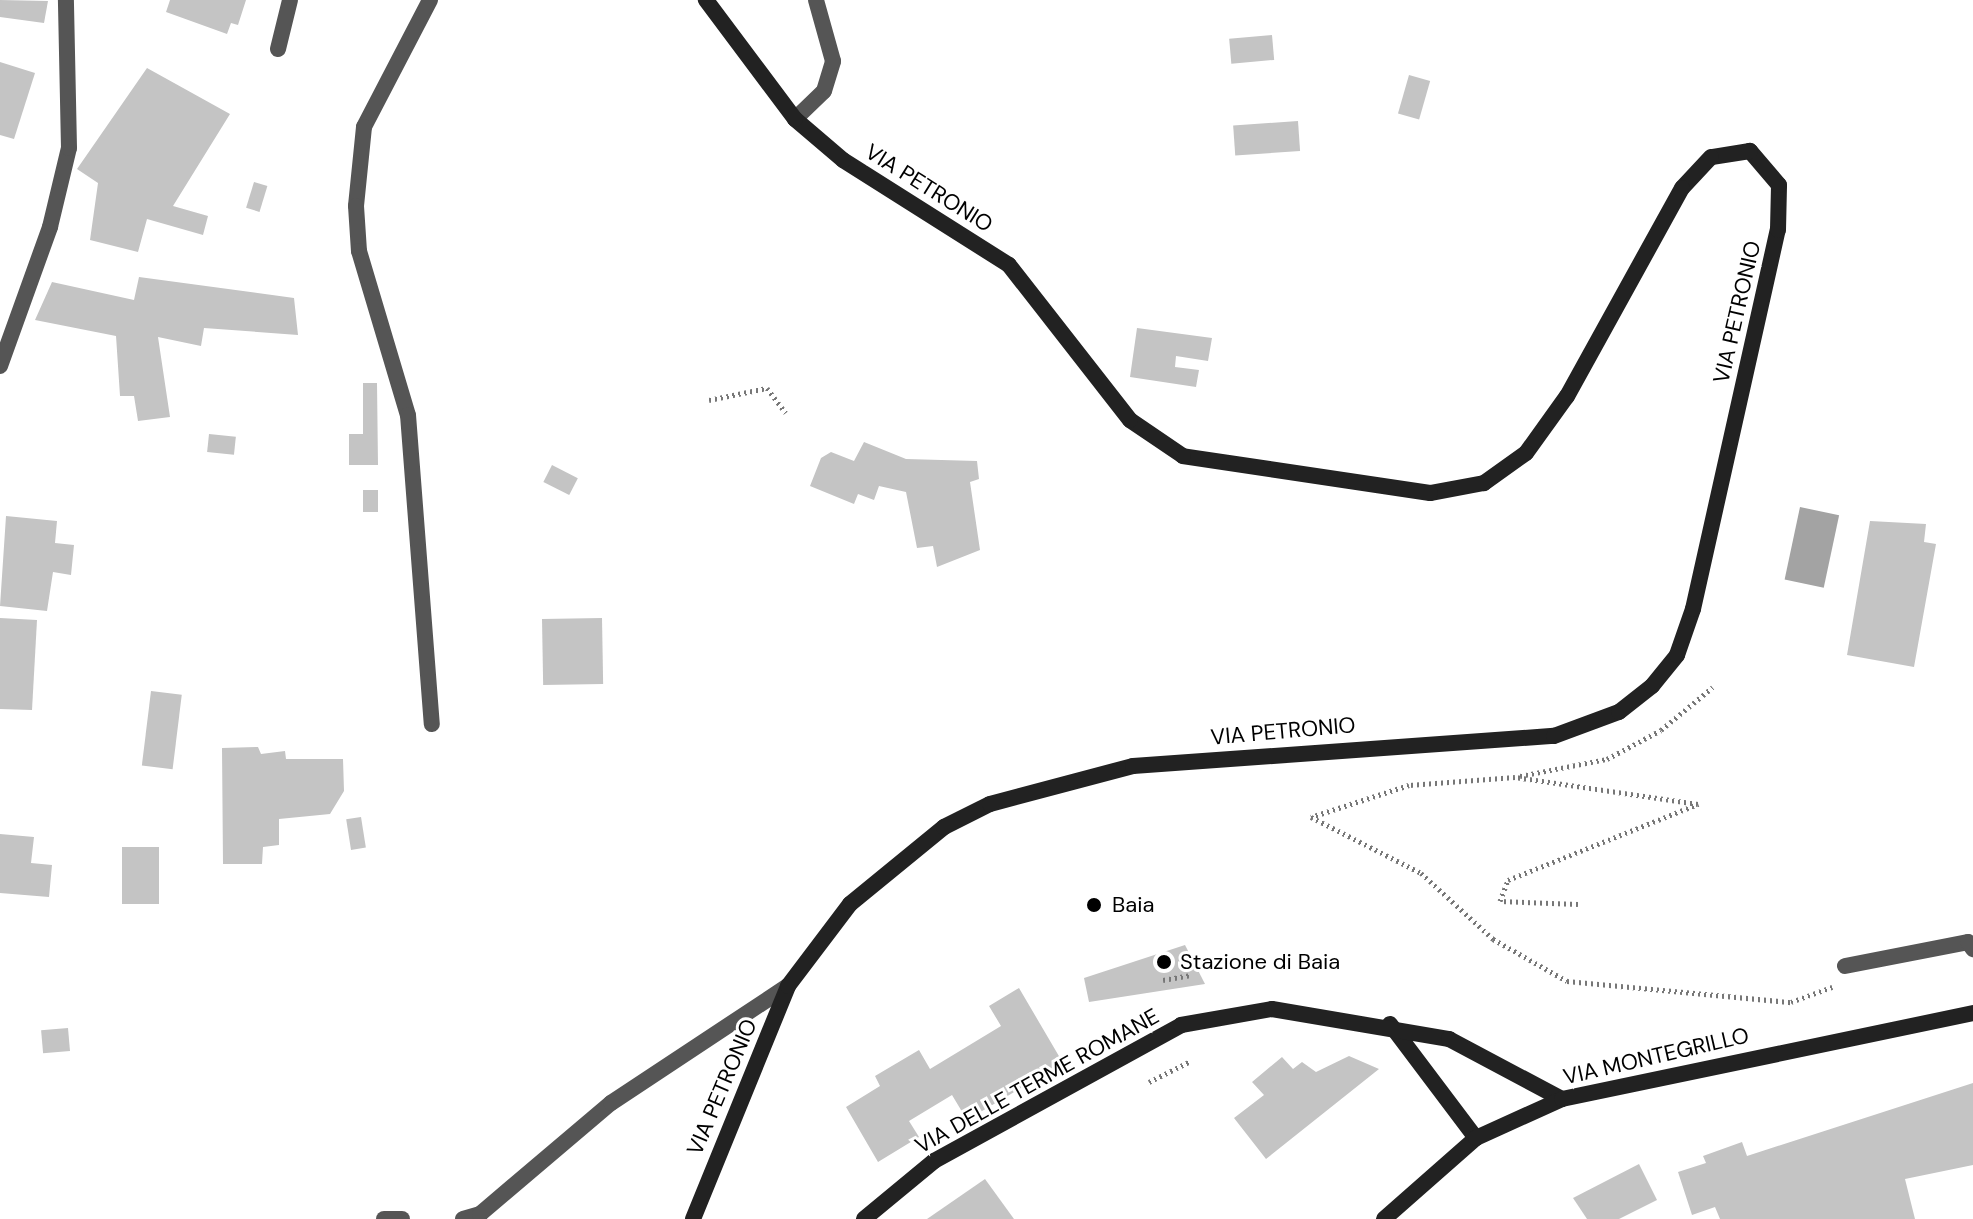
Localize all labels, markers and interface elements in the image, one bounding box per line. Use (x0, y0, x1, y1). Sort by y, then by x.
street label: VIA PETRONIO (860, 138, 998, 238)
street label: VIA PETRONIO (1708, 238, 1766, 386)
street label: VIA PETRONIO (1209, 712, 1357, 750)
place label: Baia (1112, 892, 1154, 918)
marker: Baia (1083, 894, 1105, 916)
place label: Stazione di Baia (1180, 949, 1340, 975)
marker: Stazione di Baia (1155, 953, 1173, 971)
street label: VIA DELLE TERME ROMANE (910, 1003, 1164, 1159)
street label: VIA PETRONIO (681, 1015, 763, 1159)
street label: VIA MONTEGRILLO (1561, 1022, 1751, 1090)

